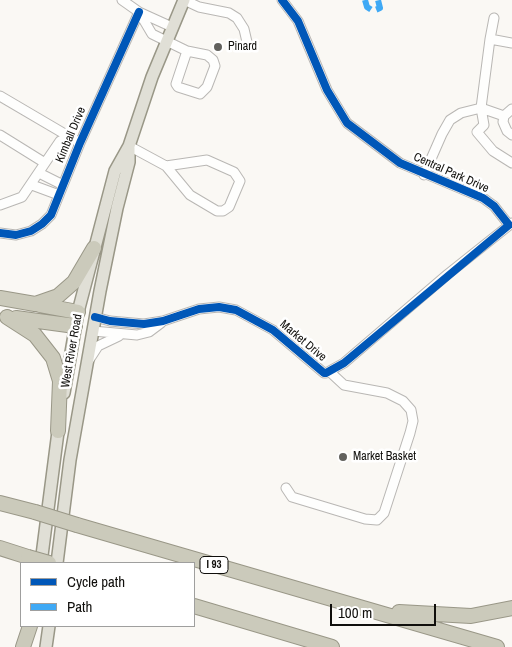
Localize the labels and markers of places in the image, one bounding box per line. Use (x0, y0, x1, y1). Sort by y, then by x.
place label: Pinard (228, 40, 257, 54)
marker: Pinard (212, 41, 224, 53)
place label: Market Basket (353, 450, 416, 464)
marker: Market Basket (337, 451, 349, 463)

